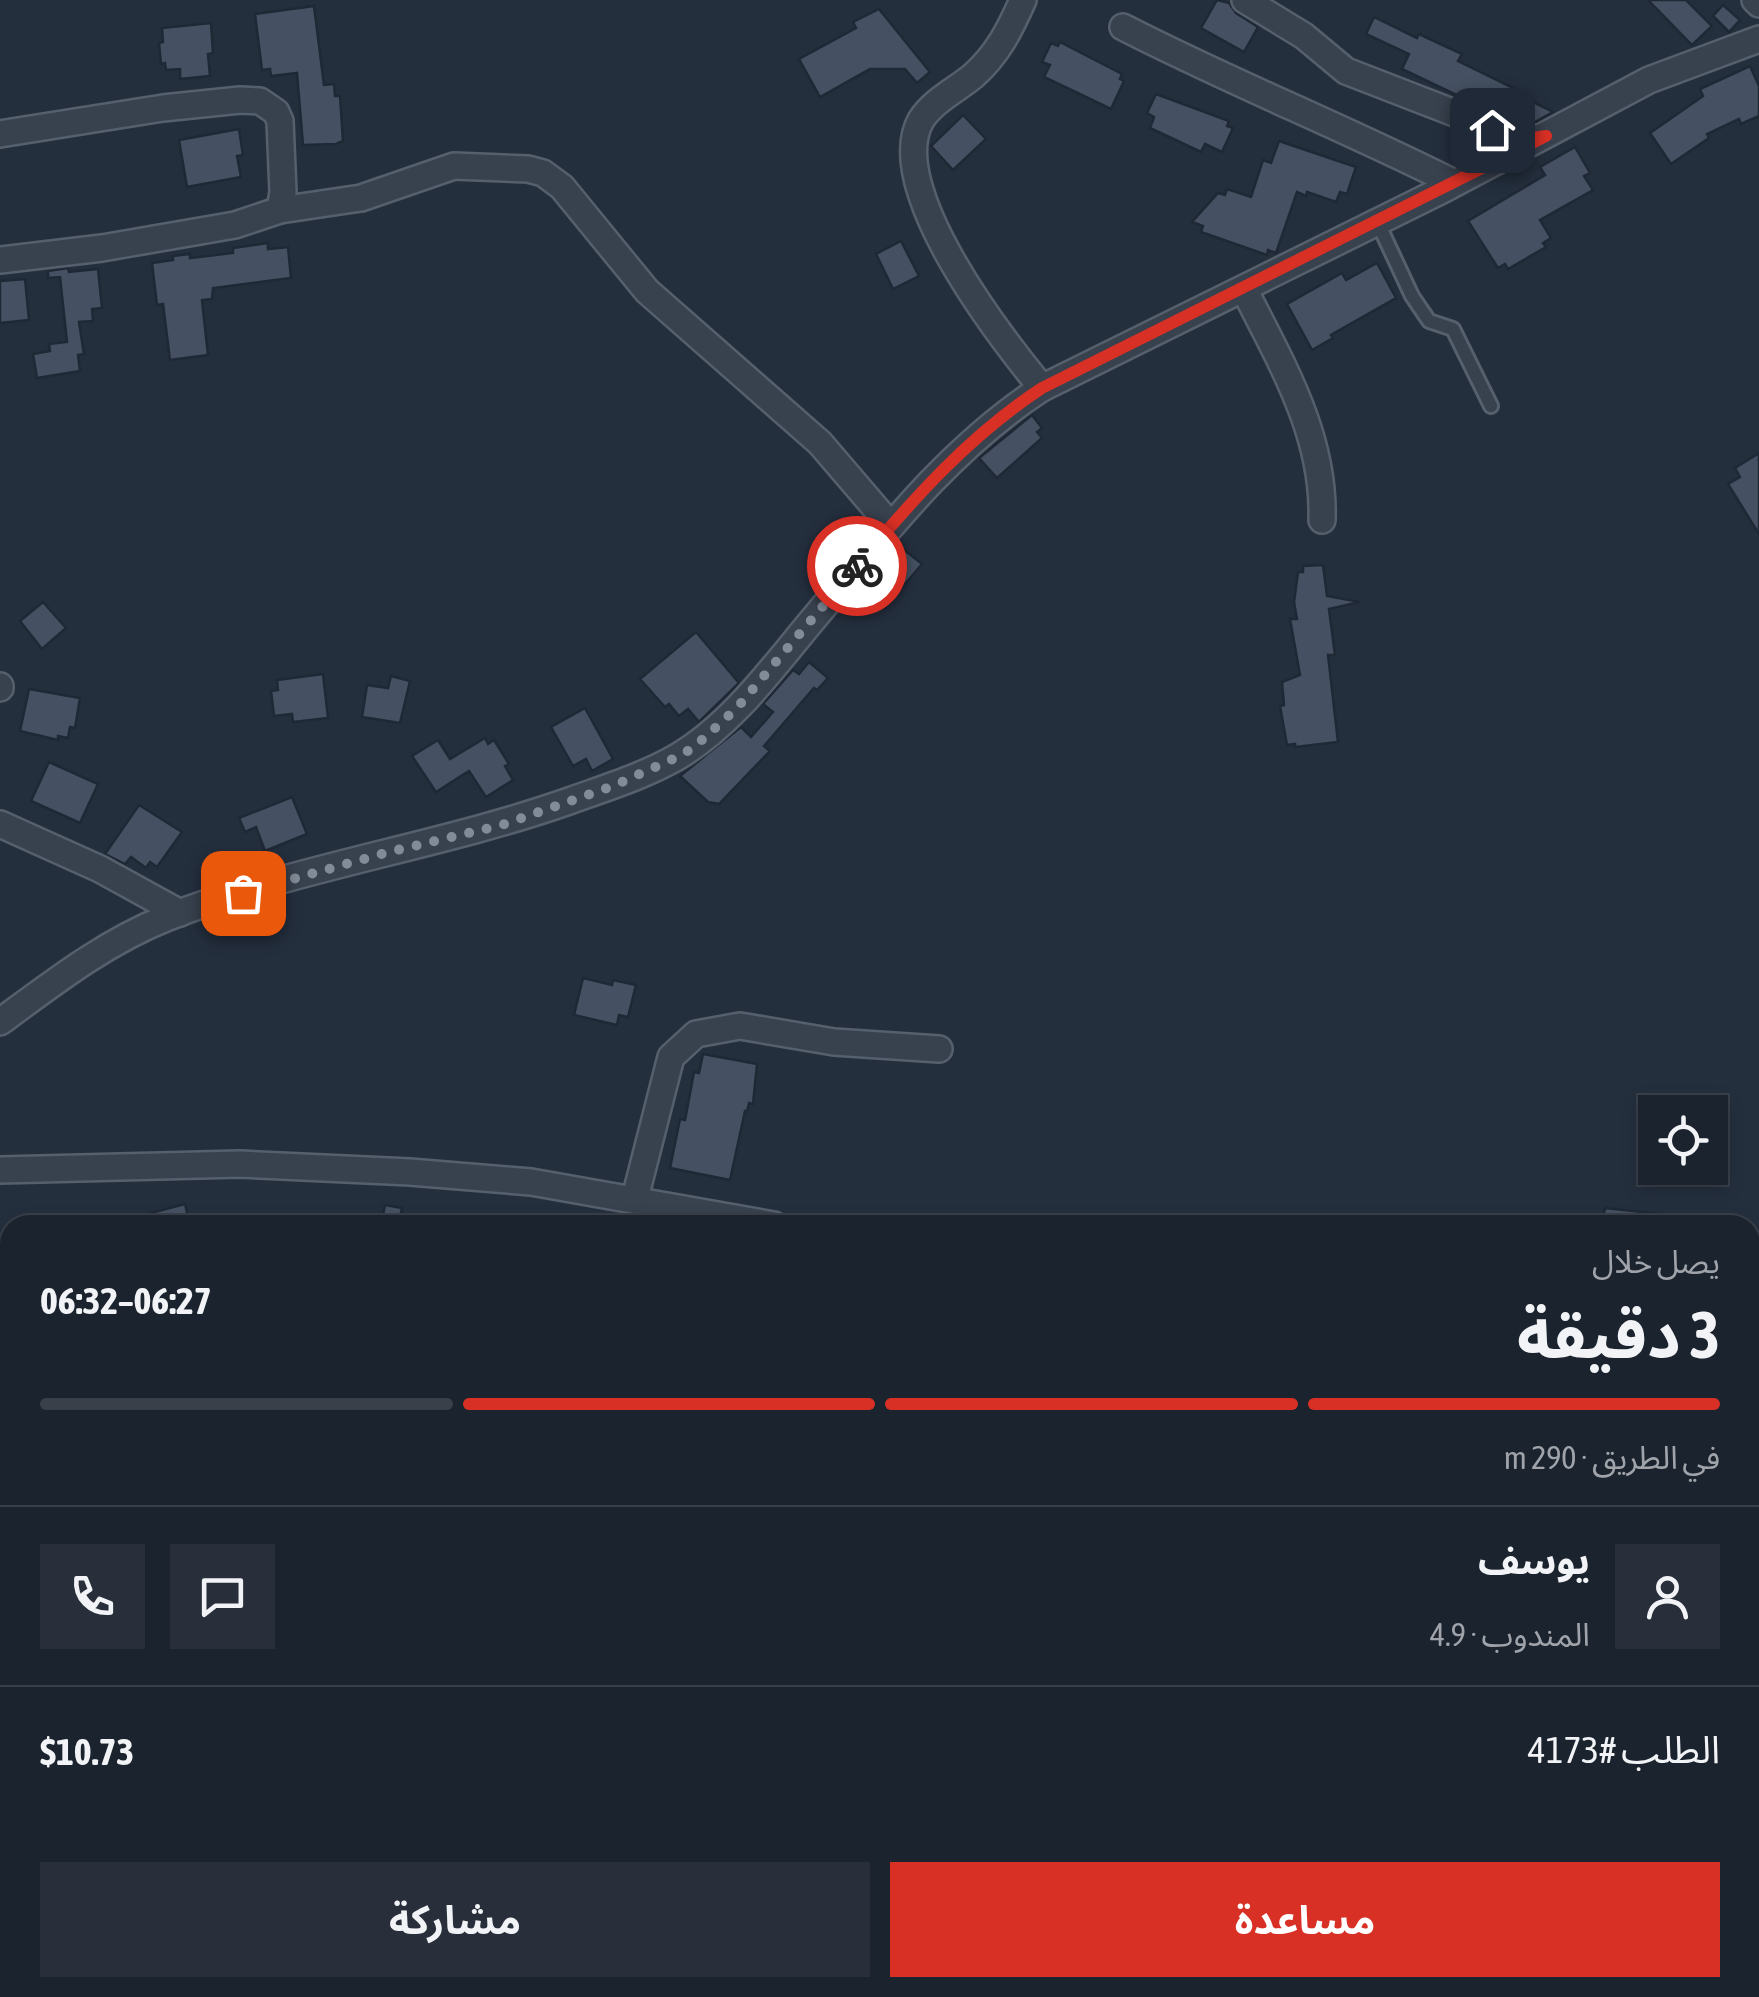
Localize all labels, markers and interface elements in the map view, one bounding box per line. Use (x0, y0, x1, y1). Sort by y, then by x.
pin (1450, 88, 1535, 173)
icon: home (1465, 103, 1520, 158)
courier (807, 516, 907, 616)
icon: bike (830, 539, 885, 594)
pin (201, 851, 286, 936)
icon: bag (216, 866, 271, 921)
map controls (1638, 1095, 1728, 1185)
button: locate (1638, 1095, 1728, 1185)
text: يصل خلال (1592, 1243, 1720, 1280)
text: 06:27–06:32 (40, 1279, 212, 1322)
text: 3 دقيقة (1517, 1297, 1720, 1372)
text: في الطريق · 290 m (1504, 1439, 1720, 1476)
text: يوسف (1478, 1539, 1590, 1582)
button: phone (40, 1544, 145, 1649)
button: chat (170, 1544, 275, 1649)
button: person (1615, 1544, 1720, 1649)
text: المندوب · 4.9 (1430, 1616, 1590, 1653)
text: الطلب #4173 (1528, 1728, 1720, 1771)
text: $10.73 (40, 1730, 134, 1773)
button: مشاركة (40, 1862, 870, 1977)
button: مساعدة (890, 1862, 1720, 1977)

